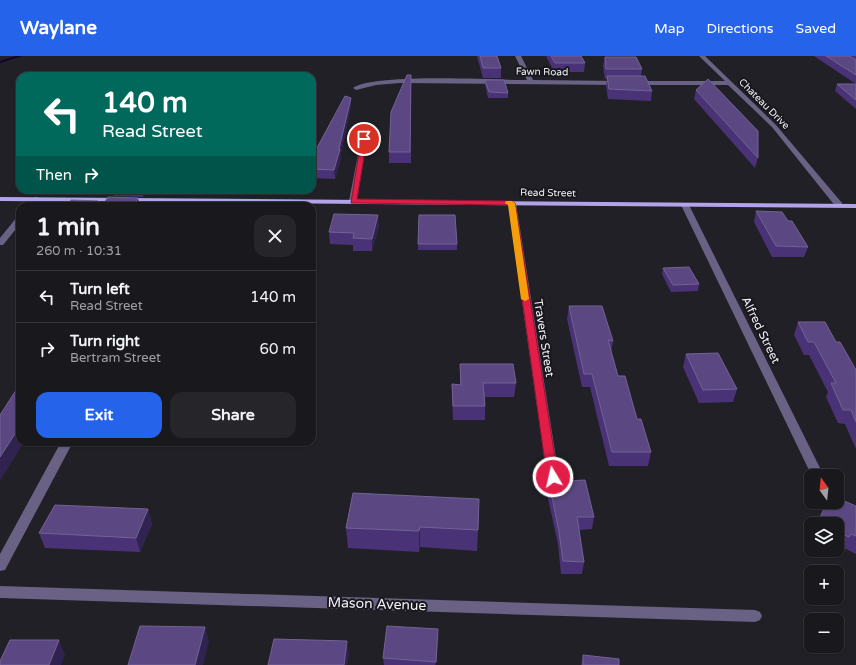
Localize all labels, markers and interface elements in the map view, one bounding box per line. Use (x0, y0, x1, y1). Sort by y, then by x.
text: Waylane (20, 17, 97, 39)
text: Map (654, 20, 685, 37)
text: Directions (707, 20, 774, 37)
text: Saved (796, 20, 836, 37)
street label: Fawn Road (516, 66, 568, 78)
street label: Chateau Drive (736, 76, 792, 132)
text: 140 m (102, 86, 188, 120)
icon: left (36, 88, 88, 140)
text: Read Street (102, 120, 203, 142)
pin (347, 122, 381, 156)
icon: arrive (353, 128, 375, 150)
icon: right (80, 164, 102, 186)
text: Then (36, 166, 72, 184)
street label: Read Street (520, 187, 576, 199)
text: 1 min (36, 213, 100, 242)
button: close (254, 215, 296, 257)
text: 260 m · 10:31 (36, 243, 122, 259)
text: Turn left (70, 280, 130, 298)
icon: left (36, 286, 58, 308)
text: 140 m (250, 288, 296, 306)
street label: Alfred Street (739, 294, 783, 366)
text: Read Street (70, 298, 143, 314)
street label: Travers Street (531, 298, 557, 378)
text: Turn right (70, 332, 140, 350)
icon: right (36, 338, 58, 360)
text: 60 m (259, 340, 296, 358)
text: Bertram Street (70, 350, 161, 366)
button: Exit (36, 392, 162, 438)
button: Share (170, 392, 296, 438)
position arrow (532, 456, 574, 498)
north arrow (804, 469, 844, 509)
map controls (804, 469, 844, 653)
button: layers (804, 517, 844, 557)
button: + (804, 565, 844, 605)
street label: Mason Avenue (327, 594, 427, 614)
button: − (804, 613, 844, 653)

